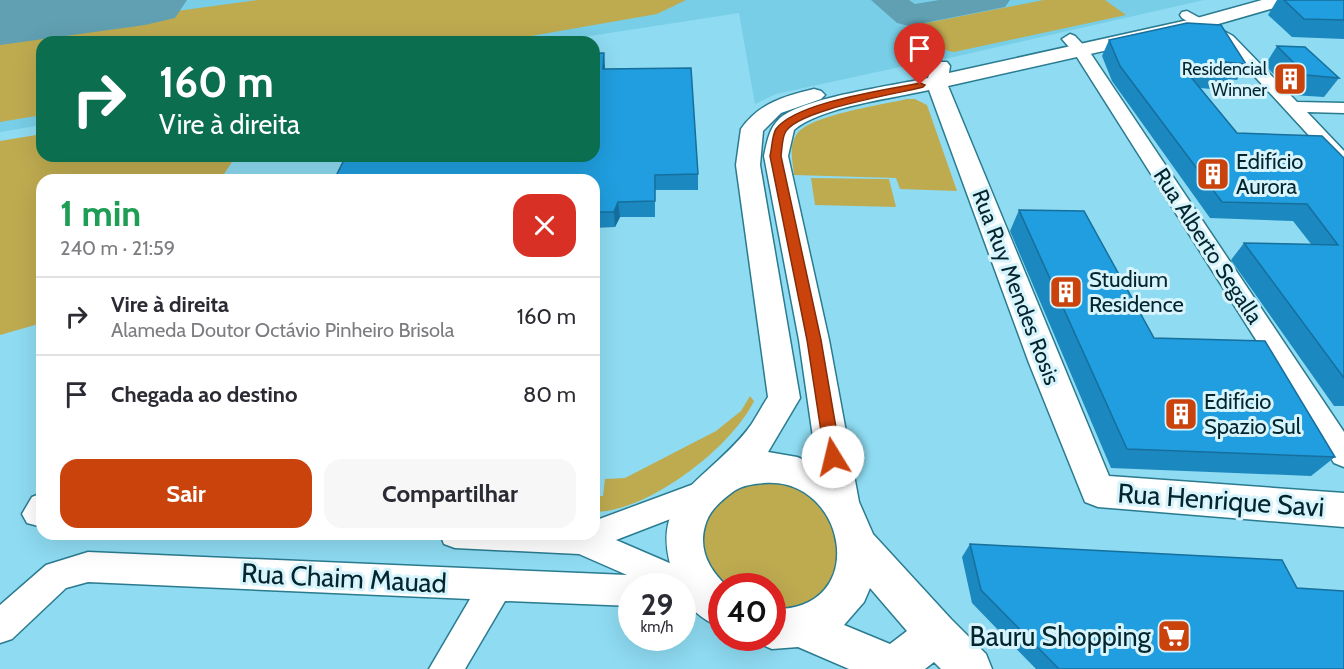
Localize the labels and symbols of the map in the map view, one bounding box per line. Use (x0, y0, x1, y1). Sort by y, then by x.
pin (894, 23, 945, 85)
place label: Residencial Winner (1182, 58, 1268, 101)
building icon: Residencial Winner (1272, 61, 1308, 97)
place label: Edifício Aurora (1236, 148, 1303, 200)
building icon: Edifício Aurora (1195, 156, 1231, 192)
street label: Rua Alberto Segalla (1148, 163, 1269, 329)
street label: Rua Ruy Mendes Rosis (966, 185, 1066, 389)
place label: Studium Residence (1089, 266, 1184, 318)
building icon: Studium Residence (1048, 274, 1084, 310)
place label: Edifício Spazio Sul (1204, 388, 1302, 440)
building icon: Edifício Spazio Sul (1163, 396, 1199, 432)
position arrow (801, 425, 865, 489)
street label: Rua Henrique Savi (1116, 476, 1326, 524)
street label: Rua Chaim Mauad (240, 556, 448, 600)
speed limit sign: 40 (708, 573, 786, 651)
supermarket icon: Bauru Shopping (1156, 618, 1192, 654)
place label: Bauru Shopping (970, 620, 1152, 653)

